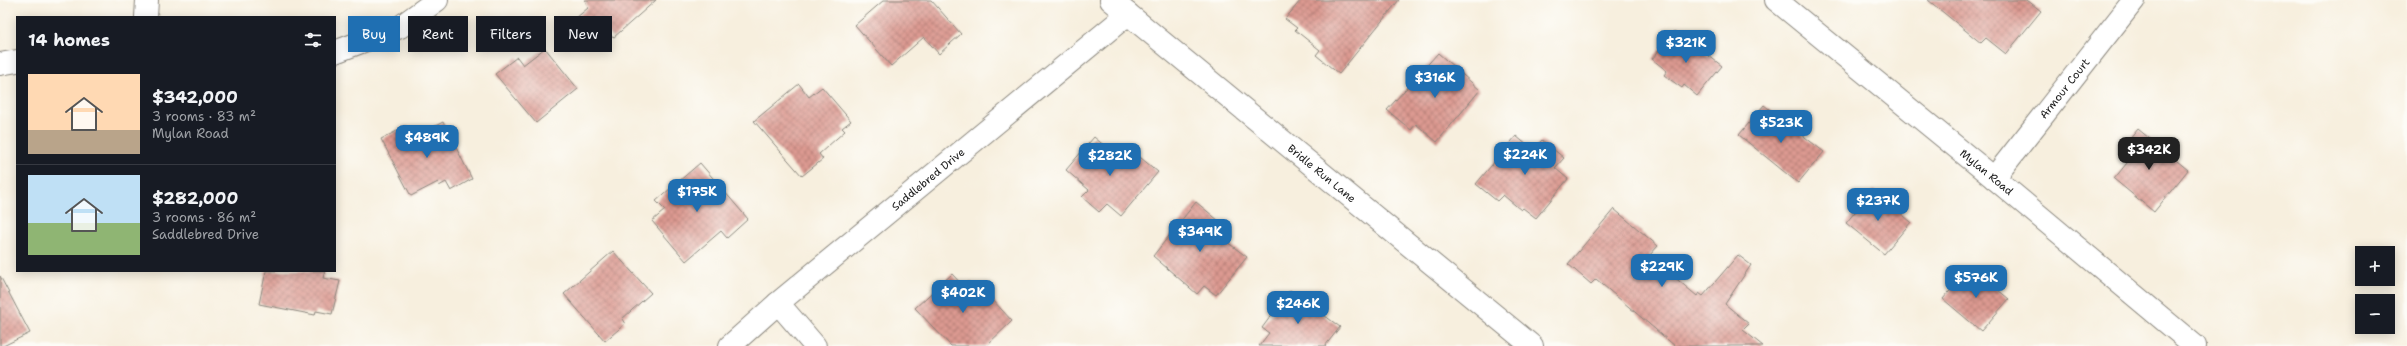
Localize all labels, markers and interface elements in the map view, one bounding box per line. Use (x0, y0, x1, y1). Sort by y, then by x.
chip: Buy (348, 16, 400, 52)
chip: Rent (408, 16, 468, 52)
chip: Filters (476, 16, 546, 52)
chip: New (554, 16, 612, 52)
text: 14 homes (28, 29, 110, 51)
icon: filters (302, 29, 324, 51)
pin: $321K (1658, 30, 1714, 64)
text: $321K (1666, 34, 1706, 51)
street label: Armour Court (2036, 55, 2093, 122)
pin: $316K (1407, 65, 1463, 99)
text: $316K (1415, 69, 1455, 86)
text: $342,000 (152, 86, 238, 108)
icon: home (60, 90, 108, 138)
text: 3 rooms · 83 m² (152, 108, 256, 125)
pin: $523K (1753, 110, 1809, 144)
text: $523K (1759, 114, 1803, 131)
text: Mylan Road (152, 125, 229, 142)
pin: $489K (399, 125, 455, 159)
text: $489K (405, 129, 449, 146)
pin: $342K (2121, 137, 2177, 171)
street label: Bridle Run Lane (1284, 141, 1359, 206)
text: $342K (2127, 141, 2171, 158)
pin: $224K (1497, 142, 1553, 176)
pin: $282K (1082, 143, 1138, 177)
street label: Saddlebred Drive (889, 145, 968, 214)
text: $224K (1503, 146, 1547, 163)
street label: Mylan Road (1956, 146, 2016, 199)
text: $282K (1088, 147, 1132, 164)
pin: $175K (669, 179, 725, 213)
text: $175K (677, 183, 717, 200)
text: $282,000 (152, 187, 238, 209)
pin: $237K (1850, 188, 1906, 222)
icon: home (60, 191, 108, 239)
text: $237K (1856, 192, 1900, 209)
text: 3 rooms · 86 m² (152, 209, 256, 226)
pin: $349K (1172, 219, 1228, 253)
text: $349K (1178, 223, 1222, 240)
text: Saddlebred Drive (152, 226, 259, 243)
map controls (2355, 246, 2395, 334)
button: + (2355, 246, 2395, 286)
pin: $229K (1634, 254, 1690, 288)
text: $229K (1640, 258, 1684, 275)
pin: $576K (1948, 265, 2004, 299)
text: $576K (1954, 269, 1998, 286)
pin: $402K (935, 280, 991, 314)
text: $402K (941, 284, 985, 301)
pin: $246K (1270, 291, 1326, 325)
button: − (2355, 294, 2395, 334)
text: $246K (1276, 295, 1320, 312)

